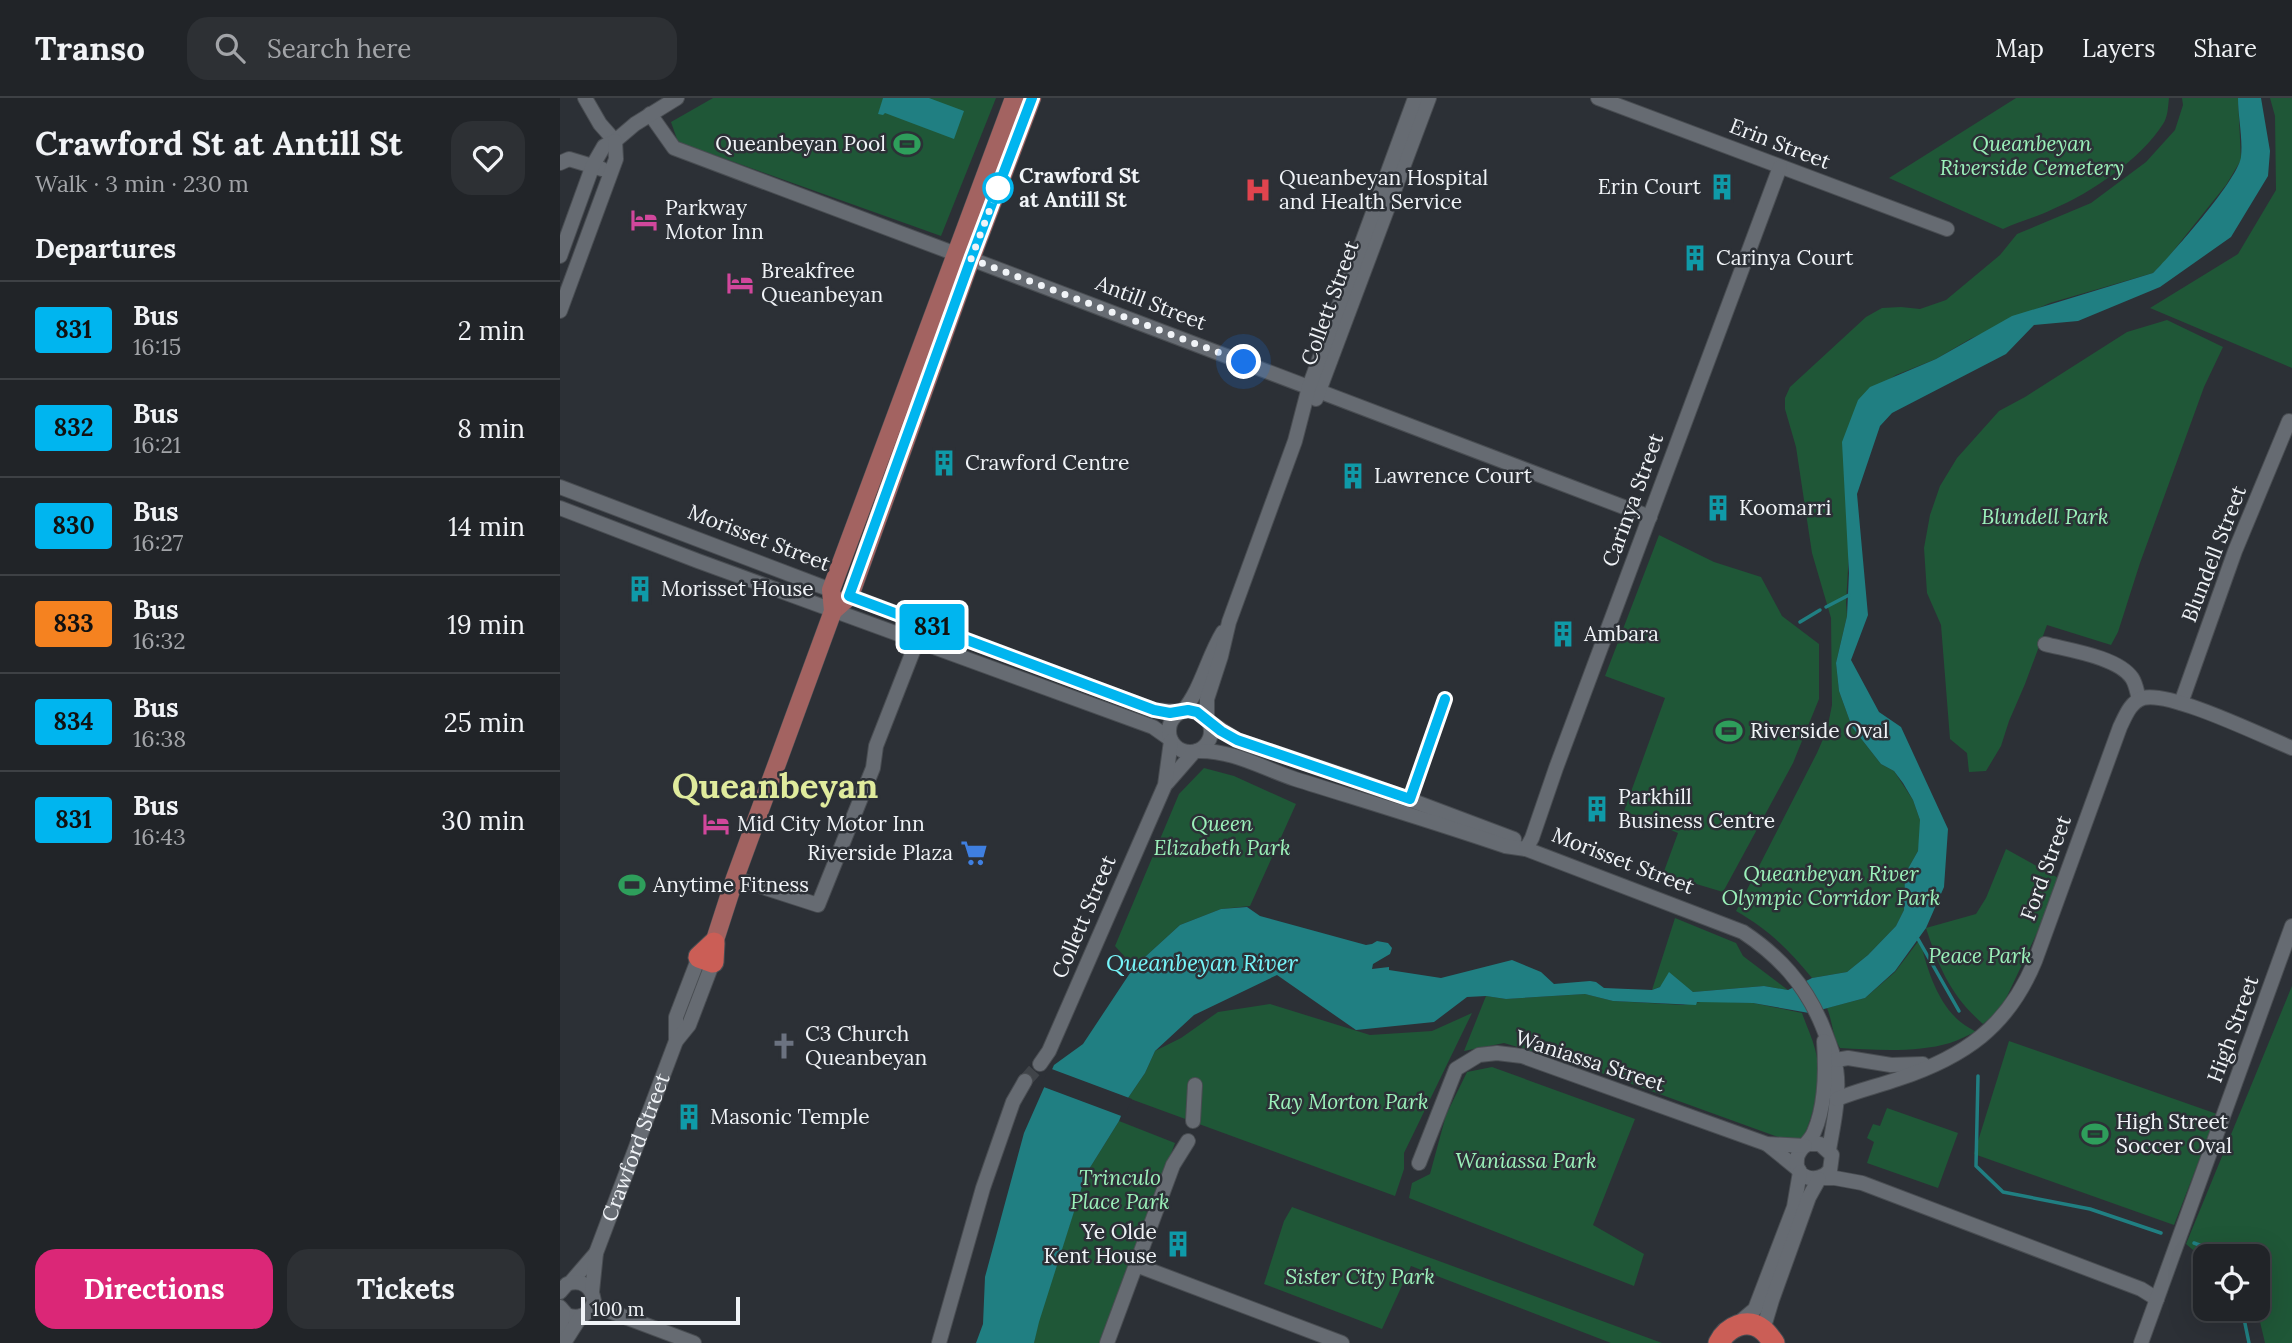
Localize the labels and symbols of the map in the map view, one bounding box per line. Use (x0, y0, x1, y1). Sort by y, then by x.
street label: Erin Street (1726, 112, 1835, 175)
sports icon: Queanbeyan Pool (892, 129, 922, 159)
place label: Queanbeyan Pool (715, 130, 886, 157)
park label: Queanbeyan Riverside Cemetery (1940, 130, 2124, 181)
place label: Crawford St at Antill St (1019, 162, 1140, 213)
place label: Queanbeyan Hospital and Health Service (1279, 164, 1488, 215)
building icon: Erin Court (1707, 172, 1737, 202)
marker: Crawford St at Antill St (983, 173, 1013, 203)
place label: Erin Court (1598, 173, 1702, 200)
hospital icon: Queanbeyan Hospital and Health Service (1243, 175, 1273, 205)
place label: Parkway Motor Inn (665, 194, 764, 245)
hotel icon: Parkway Motor Inn (629, 205, 659, 235)
street label: Collett Street (1294, 236, 1365, 369)
building icon: Carinya Court (1680, 243, 1710, 273)
place label: Carinya Court (1716, 244, 1854, 271)
place label: Breakfree Queanbeyan (761, 257, 884, 308)
hotel icon: Breakfree Queanbeyan (725, 268, 755, 298)
street label: Antill Street (1091, 269, 1211, 336)
your location (1226, 344, 1261, 379)
street label: Carinya Street (1596, 429, 1669, 570)
building icon: Crawford Centre (929, 448, 959, 478)
place label: Crawford Centre (965, 449, 1129, 476)
building icon: Lawrence Court (1338, 461, 1368, 491)
place label: Lawrence Court (1374, 462, 1533, 489)
street label: Blundell Street (2175, 481, 2252, 626)
building icon: Koomarri (1703, 493, 1733, 523)
place label: Koomarri (1739, 494, 1831, 521)
street label: Morisset Street (684, 498, 835, 577)
park label: Blundell Park (1981, 503, 2109, 530)
building icon: Morisset House (625, 574, 655, 604)
place label: Morisset House (661, 575, 814, 602)
line badge: 831 (892, 604, 972, 650)
building icon: Ambara (1548, 619, 1578, 649)
place label: Ambara (1583, 620, 1659, 647)
sports icon: Riverside Oval (1714, 716, 1744, 746)
place label: Riverside Oval (1750, 717, 1889, 744)
district label: Queanbeyan (672, 763, 878, 808)
place label: Parkhill Business Centre (1618, 783, 1775, 834)
building icon: Parkhill Business Centre (1582, 794, 1612, 824)
hotel icon: Mid City Motor Inn (701, 809, 731, 839)
place label: Mid City Motor Inn (737, 810, 925, 837)
park label: Queen Elizabeth Park (1153, 810, 1291, 861)
street label: Ford Street (2014, 811, 2077, 924)
street label: Morisset Street (1548, 821, 1699, 900)
supermarket icon: Riverside Plaza (959, 838, 989, 868)
place label: Riverside Plaza (807, 839, 953, 866)
street label: Collett Street (1045, 850, 1122, 982)
park label: Queanbeyan River Olympic Corridor Park (1722, 860, 1941, 911)
sports icon: Anytime Fitness (617, 870, 647, 900)
place label: Anytime Fitness (652, 871, 809, 898)
park label: Peace Park (1928, 942, 2032, 969)
water label: Queanbeyan River (1106, 948, 1299, 977)
street label: High Street (2201, 971, 2265, 1086)
place label: C3 Church Queanbeyan (805, 1020, 928, 1071)
street label: Waniassa Street (1512, 1024, 1669, 1098)
church icon: C3 Church Queanbeyan (769, 1031, 799, 1061)
street label: Crawford Street (595, 1068, 676, 1225)
park label: Ray Morton Park (1267, 1088, 1429, 1115)
building icon: Masonic Temple (674, 1102, 704, 1132)
place label: Masonic Temple (710, 1103, 870, 1130)
place label: High Street Soccer Oval (2116, 1108, 2232, 1159)
sports icon: High Street Soccer Oval (2080, 1119, 2110, 1149)
park label: Waniassa Park (1455, 1147, 1597, 1174)
park label: Trinculo Place Park (1070, 1164, 1170, 1215)
place label: Ye Olde Kent House (1044, 1218, 1157, 1269)
building icon: Ye Olde Kent House (1163, 1229, 1193, 1259)
park label: Sister City Park (1285, 1263, 1435, 1290)
scale bar (581, 1294, 740, 1326)

